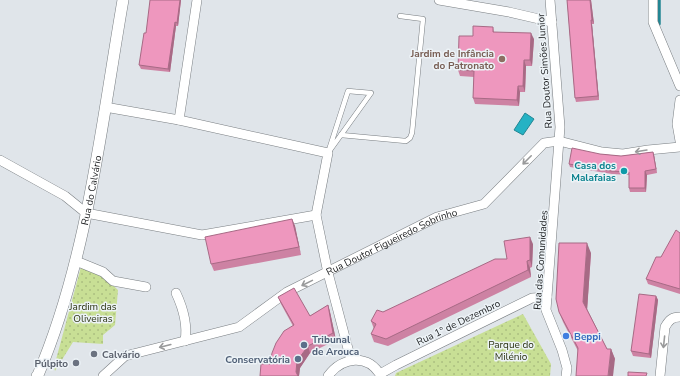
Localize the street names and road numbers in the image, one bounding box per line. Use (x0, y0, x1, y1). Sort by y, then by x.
street label: Rua Doutor Simões Junior (534, 13, 556, 129)
street label: Rua do Calvário (78, 154, 105, 227)
street label: Rua Doutor Figueiredo Sobrinho (324, 206, 459, 279)
street label: Rua das Comunidades (531, 210, 551, 310)
street label: Rua 1º de Dezembro (414, 296, 503, 349)

